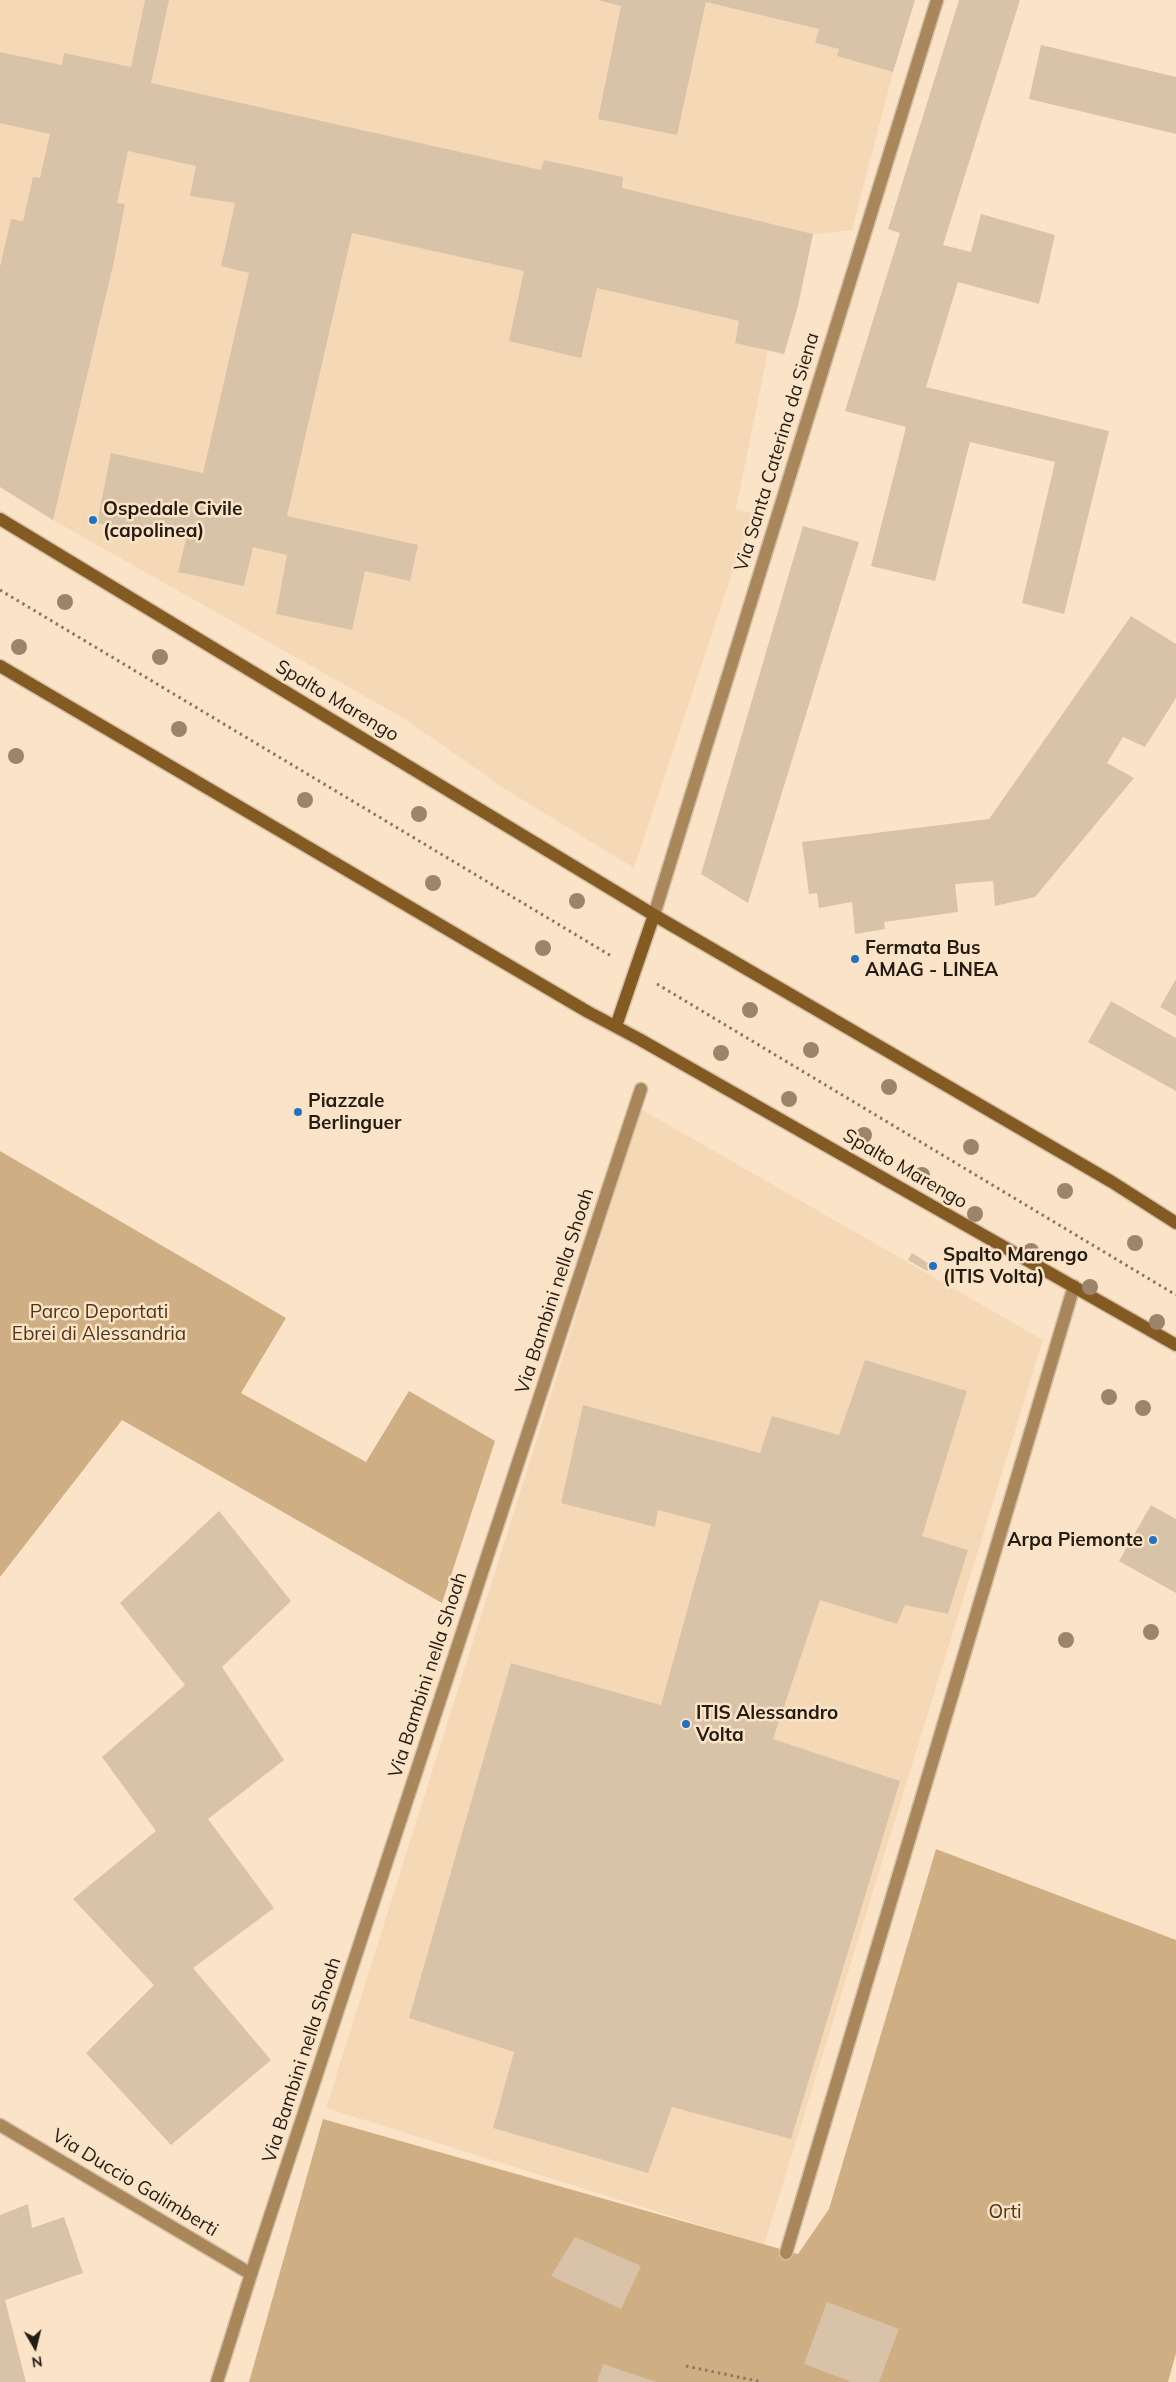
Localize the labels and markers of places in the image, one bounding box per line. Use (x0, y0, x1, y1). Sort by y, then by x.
place label: Ospedale Civile (capolinea) (103, 498, 242, 542)
marker: Ospedale Civile (capolinea) (87, 514, 99, 526)
place label: Fermata Bus AMAG - LINEA (865, 937, 998, 981)
marker: Fermata Bus AMAG - LINEA (849, 953, 861, 965)
place label: Piazzale Berlinguer (308, 1090, 401, 1134)
marker: Piazzale Berlinguer (292, 1106, 304, 1118)
place label: Spalto Marengo (ITIS Volta) (943, 1244, 1088, 1288)
marker: Spalto Marengo (ITIS Volta) (927, 1260, 939, 1272)
place label: Arpa Piemonte (1007, 1529, 1143, 1551)
marker: Arpa Piemonte (1147, 1534, 1159, 1546)
place label: ITIS Alessandro Volta (696, 1702, 838, 1746)
marker: ITIS Alessandro Volta (680, 1718, 692, 1730)

